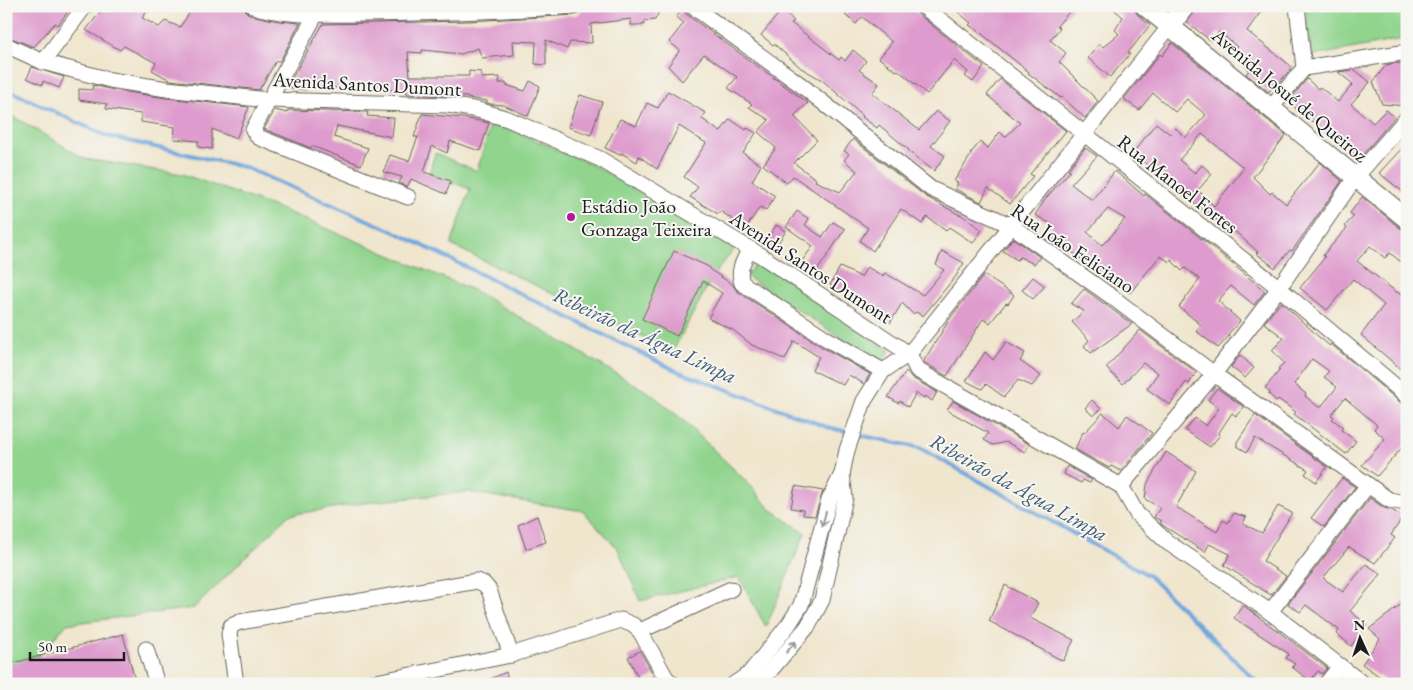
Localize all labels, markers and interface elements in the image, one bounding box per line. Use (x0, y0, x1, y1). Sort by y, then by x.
street label: Avenida Josué de Queiroz (1206, 21, 1374, 168)
street label: Avenida Santos Dumont (271, 66, 462, 102)
street label: Rua Manoel Fortes (1112, 129, 1244, 239)
place label: Estádio João Gonzaga Teixeira (581, 193, 712, 242)
street label: Rua João Feliciano (1006, 197, 1140, 299)
street label: Avenida Santos Dumont (724, 204, 898, 330)
marker: Estádio João Gonzaga Teixeira (565, 211, 577, 223)
water label: Ribeirão da Água Limpa (549, 281, 741, 389)
water label: Ribeirão da Água Limpa (925, 427, 1113, 547)
one-way arrow (819, 511, 828, 527)
north arrow (1336, 612, 1386, 662)
text: N (1353, 616, 1366, 634)
scale bar (30, 630, 124, 662)
text: 50 m (38, 637, 67, 656)
one-way arrow (785, 640, 796, 653)

